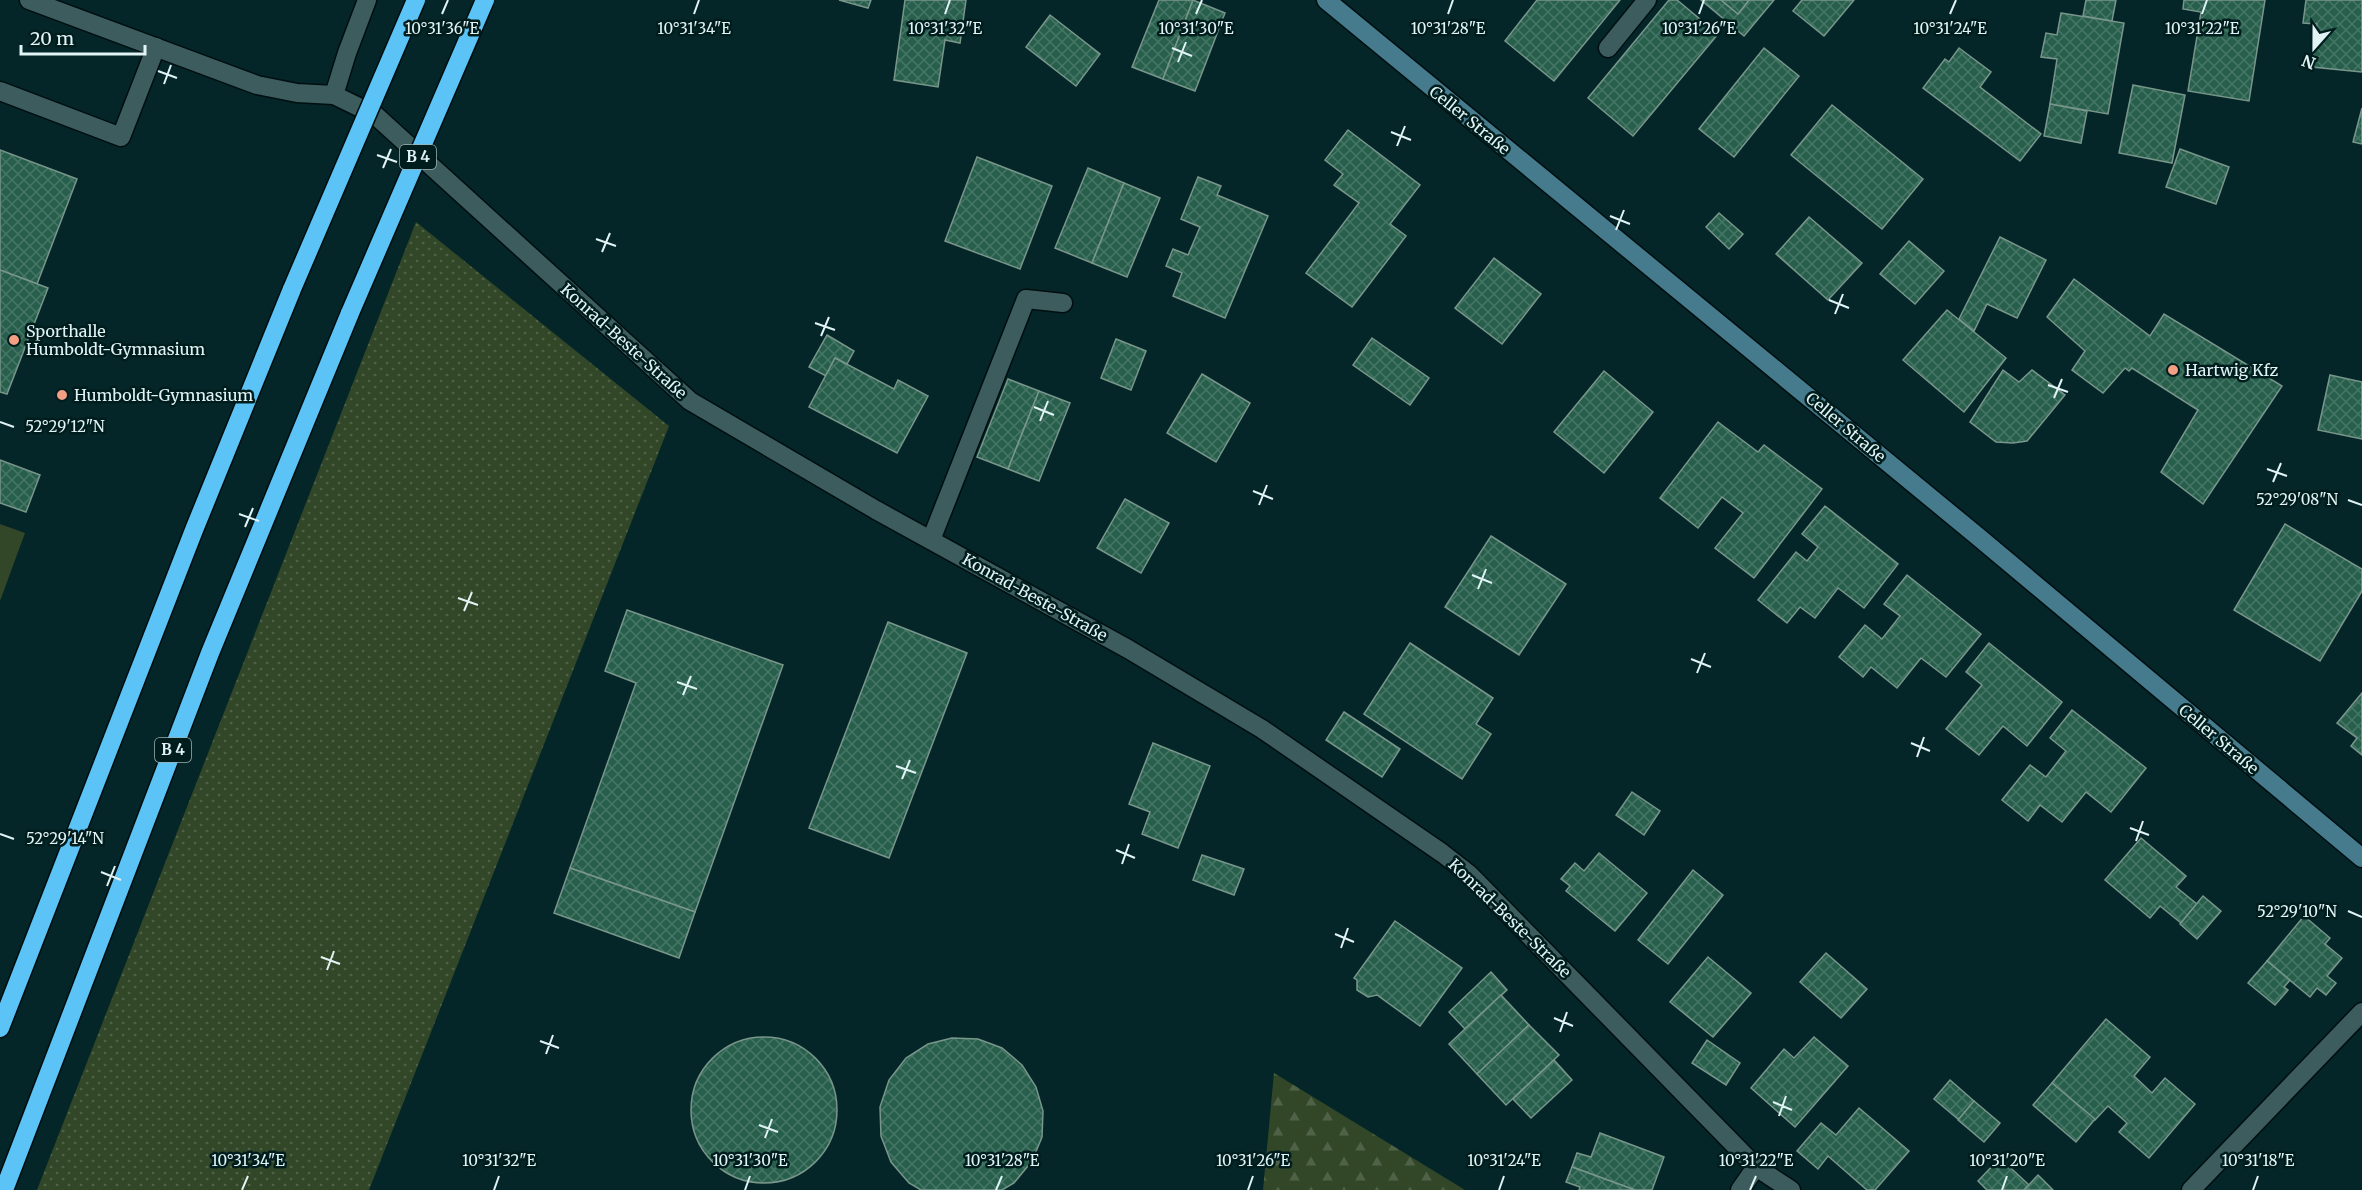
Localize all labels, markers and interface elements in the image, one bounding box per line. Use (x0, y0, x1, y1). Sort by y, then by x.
scale bar (21, 18, 146, 56)
north arrow (2284, 18, 2344, 78)
text: 10°31'36"E (405, 19, 479, 38)
text: 10°31'34"E (657, 19, 731, 38)
text: 10°31'32"E (908, 19, 982, 38)
text: 10°31'30"E (1158, 19, 1234, 38)
text: 10°31'28"E (1411, 19, 1486, 38)
text: 10°31'26"E (1662, 19, 1736, 38)
text: 10°31'24"E (1913, 19, 1987, 38)
text: 10°31'22"E (2165, 19, 2240, 38)
text: 20 m (30, 27, 74, 50)
text: N (2299, 50, 2318, 74)
street label: Celler Straße (1426, 81, 1514, 159)
road number: B 4 (400, 145, 436, 169)
street label: Konrad-Beste-Straße (557, 279, 691, 403)
place label: Sporthalle Humboldt-Gymnasium (26, 321, 205, 359)
marker: Sporthalle Humboldt-Gymnasium (7, 333, 21, 347)
place label: Hartwig Kfz (2185, 360, 2279, 380)
marker: Hartwig Kfz (2166, 363, 2180, 377)
place label: Humboldt-Gymnasium (74, 385, 253, 405)
marker: Humboldt-Gymnasium (55, 388, 69, 402)
street label: Celler Straße (1802, 388, 1890, 466)
text: 52°29'12"N (25, 417, 105, 436)
text: 52°29'08"N (2256, 490, 2338, 509)
street label: Konrad-Beste-Straße (959, 549, 1111, 645)
street label: Celler Straße (2175, 700, 2263, 778)
road number: B 4 (155, 738, 191, 762)
text: 52°29'14"N (26, 829, 104, 848)
street label: Konrad-Beste-Straße (1445, 854, 1575, 982)
text: 52°29'10"N (2257, 902, 2337, 921)
text: 10°31'34"E (211, 1151, 285, 1170)
text: 10°31'32"E (462, 1151, 536, 1170)
text: 10°31'30"E (712, 1151, 788, 1170)
text: 10°31'28"E (965, 1151, 1040, 1170)
text: 10°31'26"E (1216, 1151, 1290, 1170)
text: 10°31'24"E (1467, 1151, 1541, 1170)
text: 10°31'22"E (1719, 1151, 1794, 1170)
text: 10°31'20"E (1969, 1151, 2045, 1170)
text: 10°31'18"E (2222, 1151, 2295, 1170)

